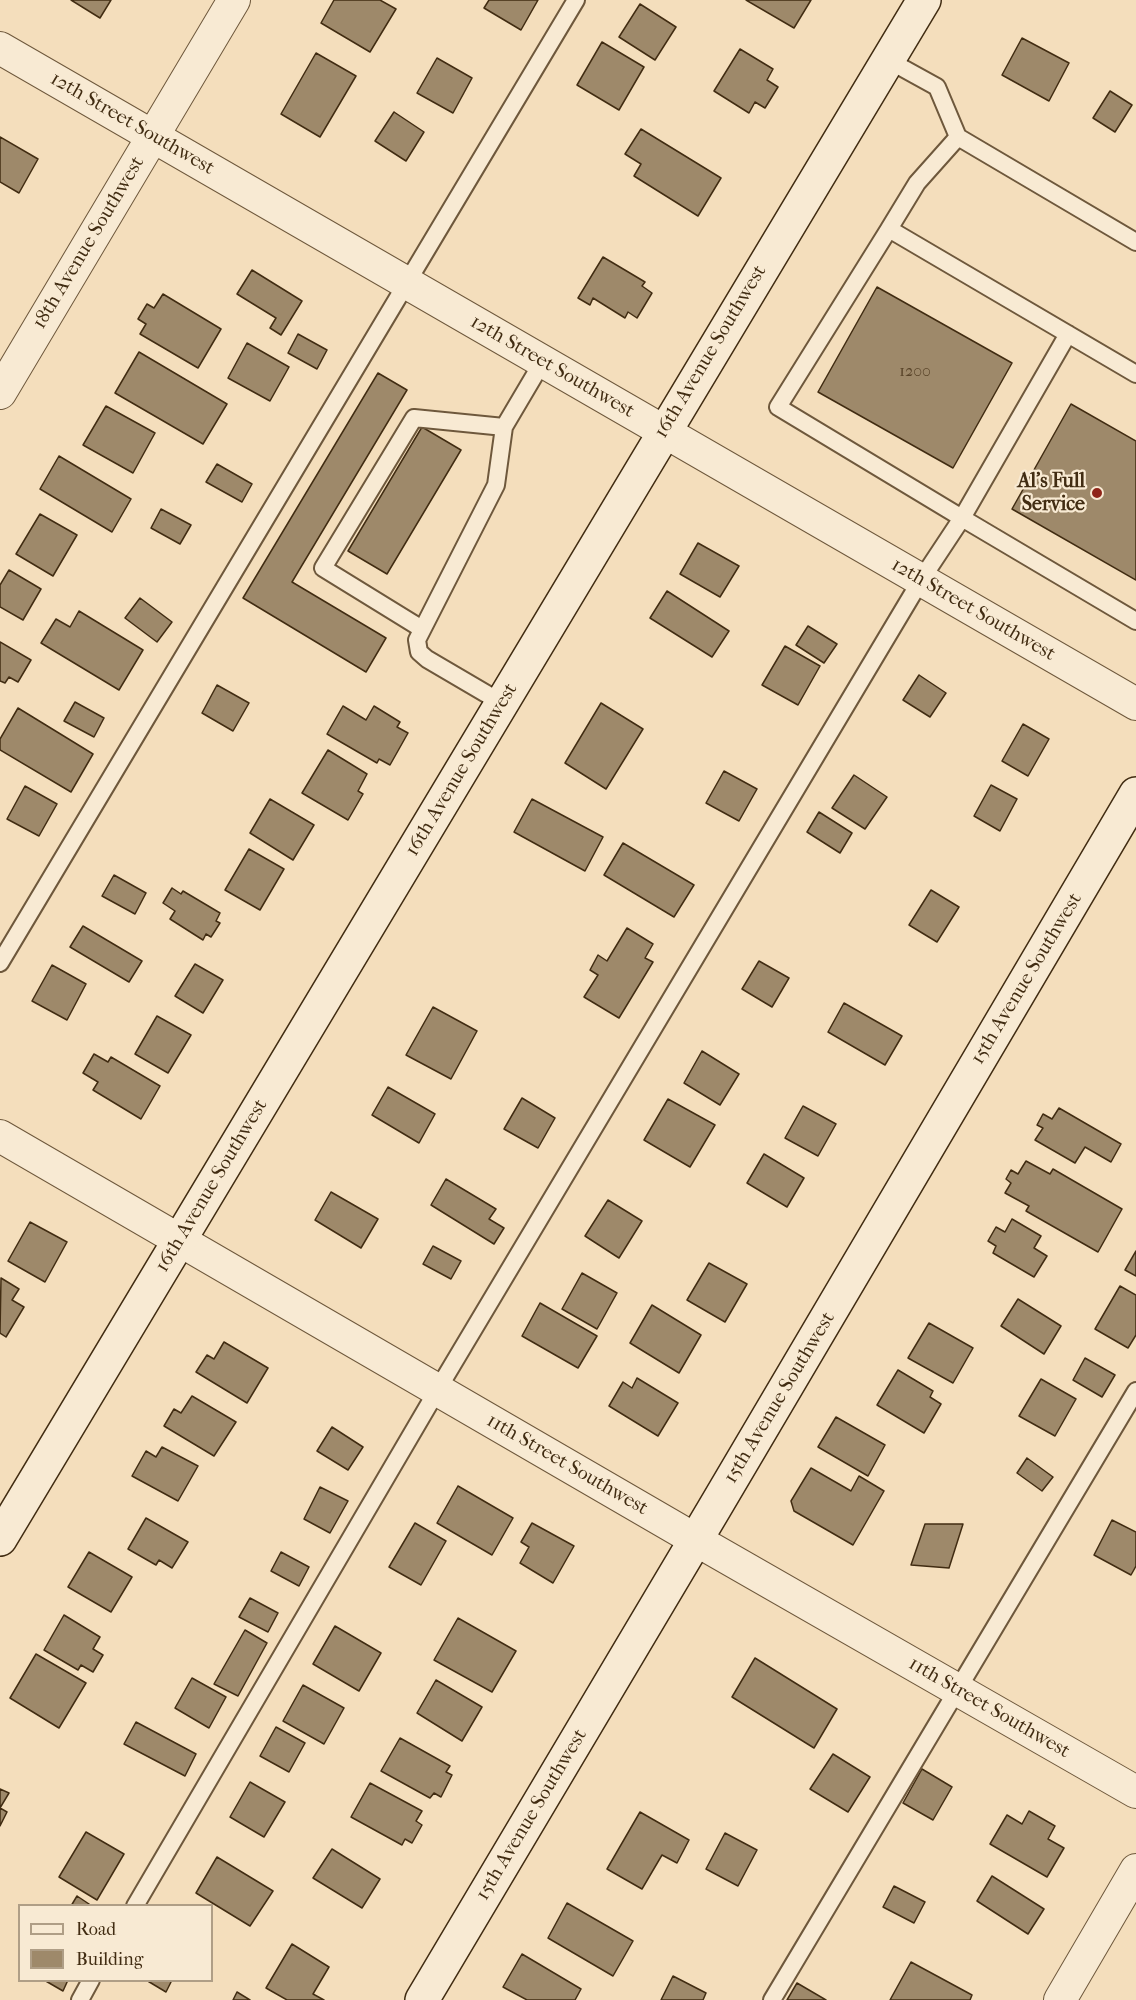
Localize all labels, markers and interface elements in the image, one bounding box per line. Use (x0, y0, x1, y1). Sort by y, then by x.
street label: 12th Street Southwest (46, 67, 218, 181)
street label: 18th Avenue Southwest (28, 152, 150, 334)
street label: 16th Avenue Southwest (650, 261, 772, 443)
street label: 12th Street Southwest (466, 310, 638, 424)
house number: 1200 (899, 362, 931, 382)
place label: Al's Full Service (1018, 470, 1085, 517)
marker: Al's Full Service (1090, 486, 1104, 500)
street label: 12th Street Southwest (887, 553, 1059, 667)
street label: 16th Avenue Southwest (401, 679, 523, 861)
street label: 15th Avenue Southwest (966, 889, 1088, 1069)
street label: 16th Avenue Southwest (151, 1095, 273, 1277)
street label: 15th Avenue Southwest (719, 1308, 841, 1488)
street label: 11th Street Southwest (482, 1409, 652, 1521)
street label: 11th Street Southwest (904, 1652, 1074, 1764)
street label: 15th Avenue Southwest (471, 1725, 593, 1905)
legend (18, 1904, 213, 1982)
text: Road (76, 1919, 116, 1940)
text: Building (76, 1949, 143, 1970)

